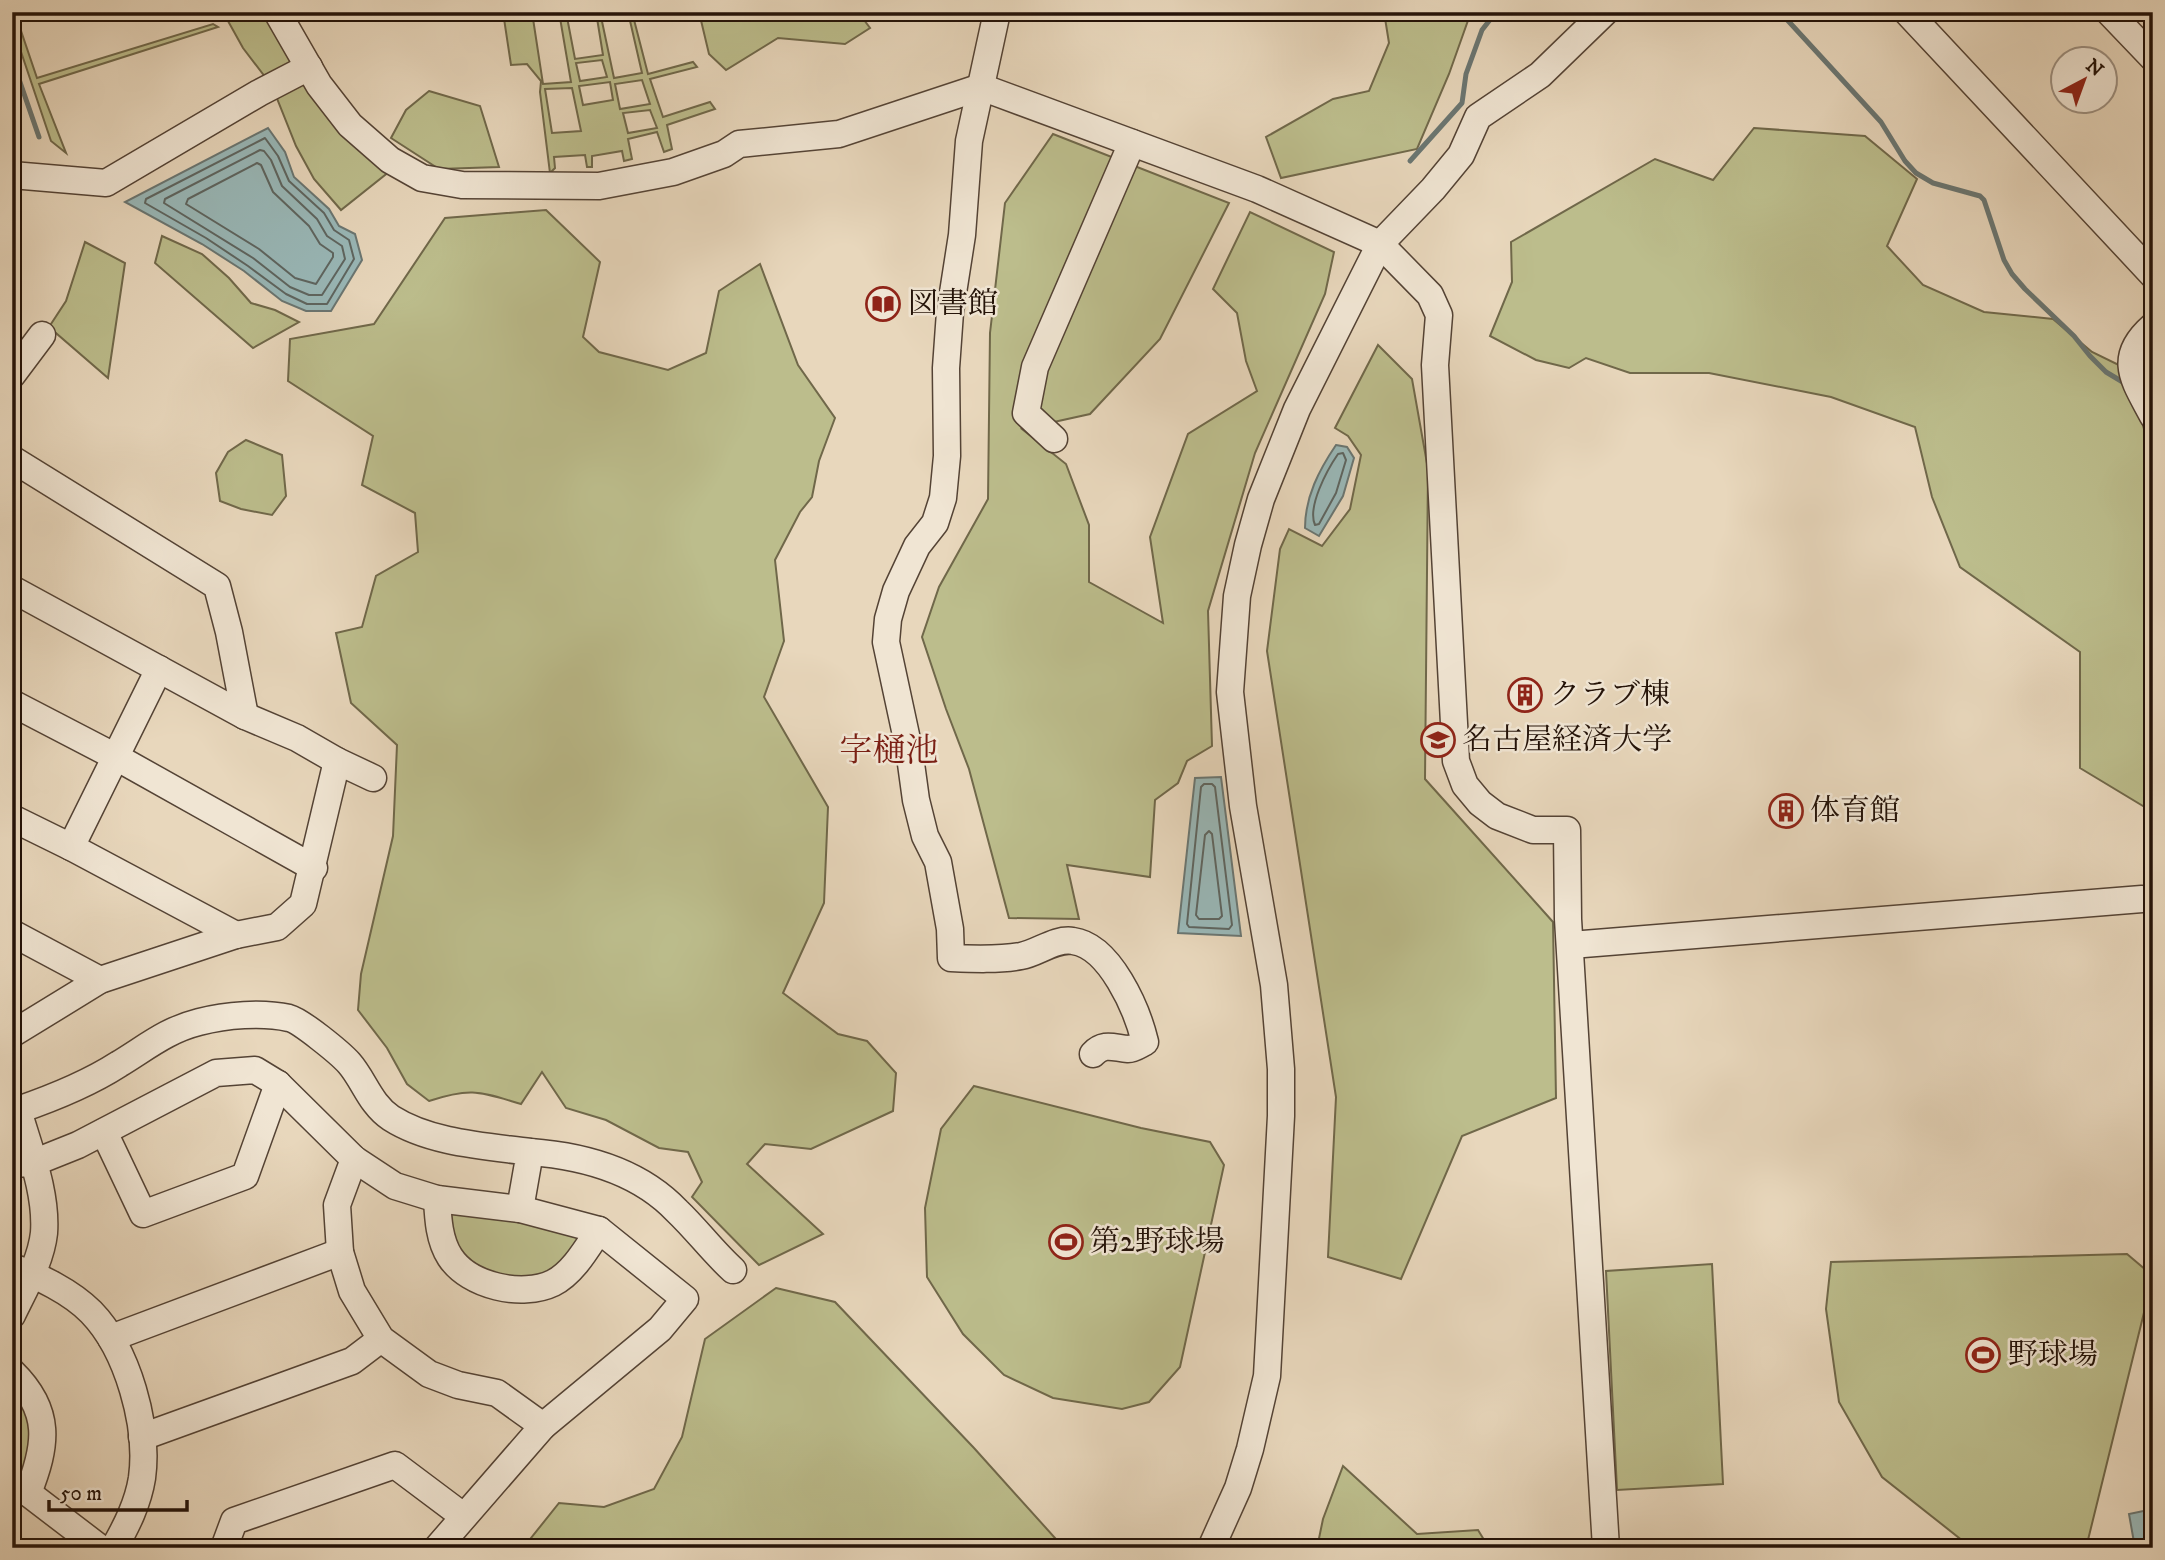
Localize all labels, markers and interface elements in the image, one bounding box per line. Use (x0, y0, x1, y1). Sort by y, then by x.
north arrow (2050, 46, 2120, 116)
text: N (2081, 55, 2108, 82)
library icon: 図書館 (864, 285, 902, 323)
place label: 図書館 (908, 286, 998, 323)
building icon: クラブ棟 (1506, 676, 1544, 714)
place label: クラブ棟 (1550, 677, 1670, 714)
school or university icon: 名古屋経済大学 (1419, 721, 1457, 759)
place label: 名古屋経済大学 (1462, 722, 1672, 759)
district label: 字樋池 (840, 731, 939, 772)
building icon: 体育館 (1767, 792, 1805, 830)
place label: 体育館 (1810, 793, 1900, 830)
sports icon: 第2野球場 (1047, 1223, 1085, 1261)
place label: 第2野球場 (1090, 1224, 1225, 1261)
sports icon: 野球場 (1964, 1336, 2002, 1374)
place label: 野球場 (2008, 1337, 2098, 1374)
scale bar (49, 1469, 187, 1513)
text: 50 m (60, 1481, 102, 1507)

